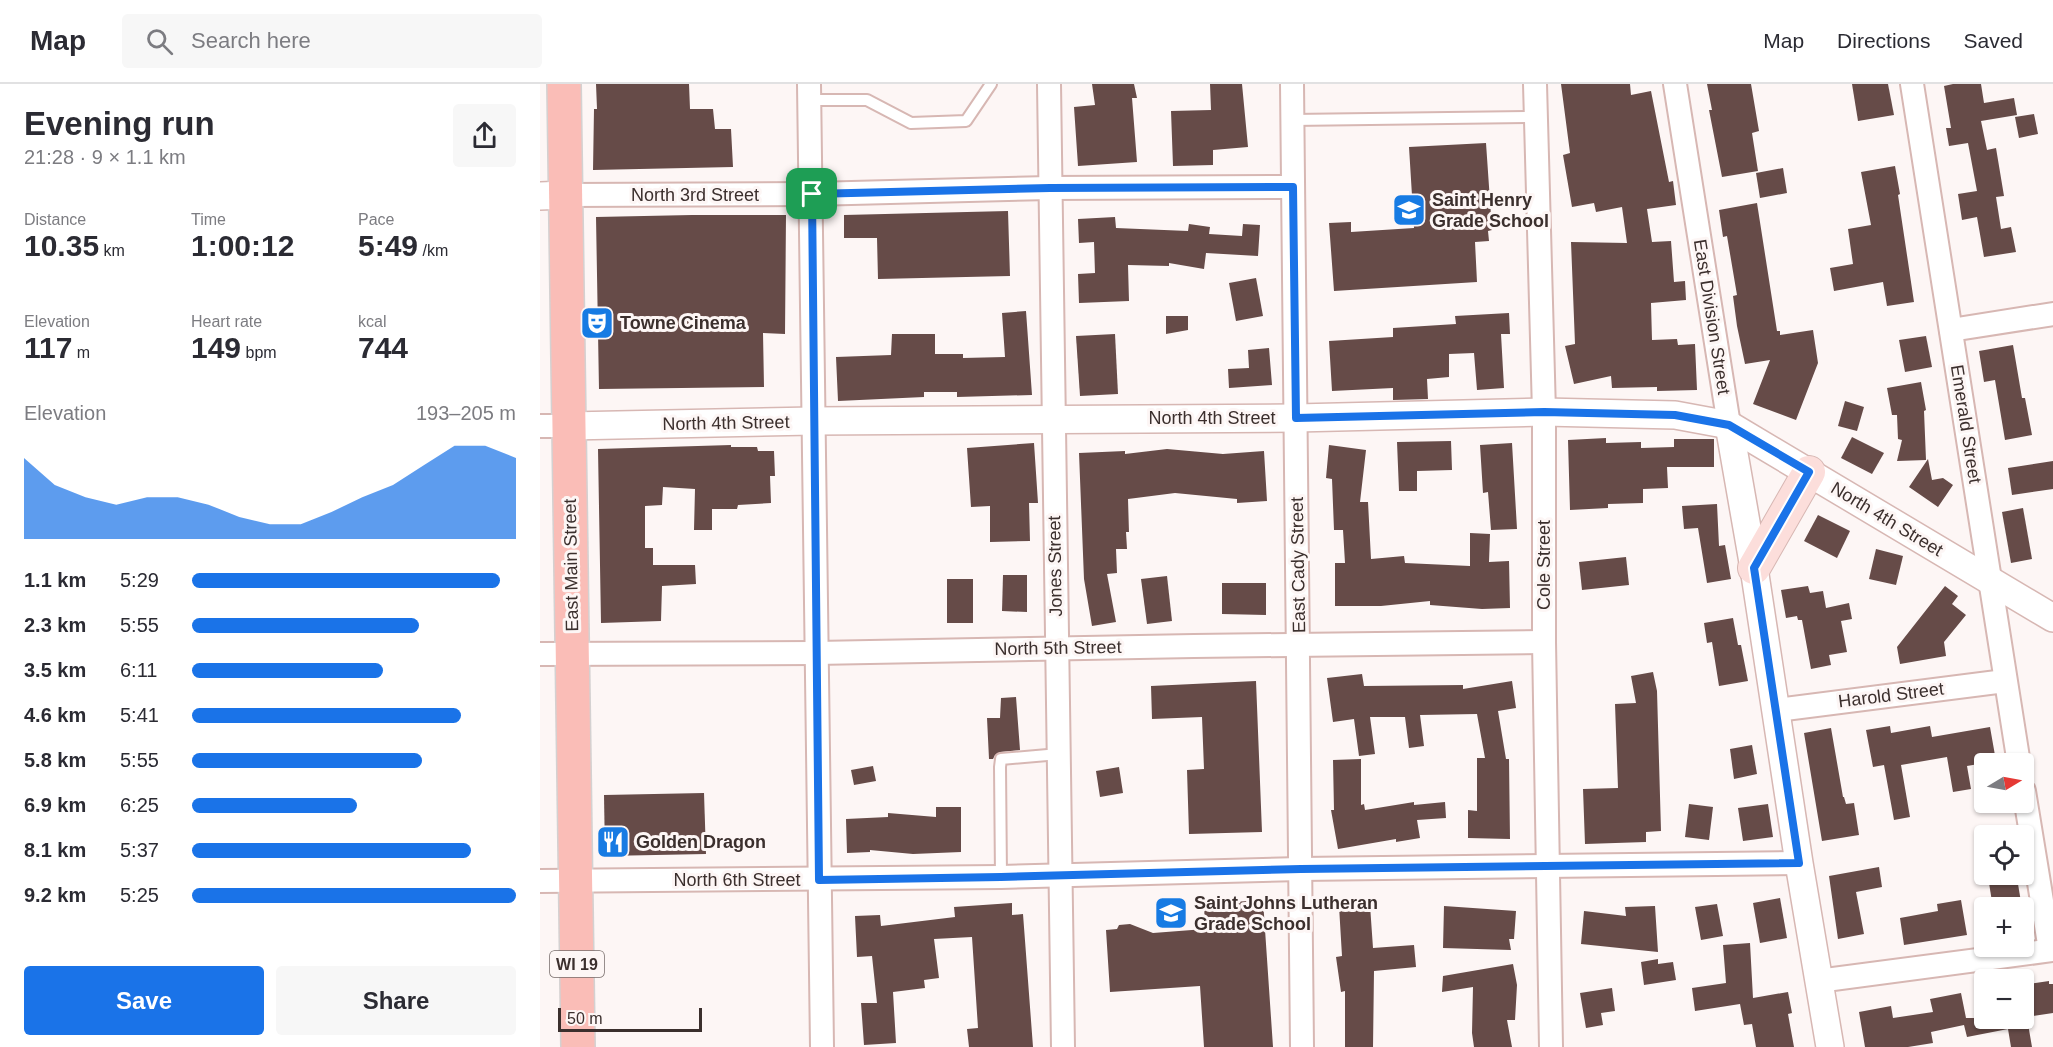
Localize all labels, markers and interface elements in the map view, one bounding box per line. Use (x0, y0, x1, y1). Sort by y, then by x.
search box (122, 14, 542, 68)
text: Map (30, 25, 86, 56)
icon: search (143, 25, 176, 58)
text: Search here (191, 28, 311, 53)
text: Map (1763, 29, 1804, 52)
text: Directions (1837, 29, 1930, 52)
text: Saved (1963, 29, 2023, 52)
button: share (453, 104, 516, 167)
text: Evening run (24, 105, 215, 142)
text: 21:28 · 9 × 1.1 km (24, 146, 186, 168)
pin (786, 168, 837, 219)
icon: arrive (795, 177, 828, 210)
street label: North 3rd Street (631, 185, 759, 205)
place label: Saint Henry Grade School (1432, 190, 1549, 231)
school or university icon: Saint Henry Grade School (1391, 192, 1427, 228)
text: Distance (24, 211, 86, 228)
text: Time (191, 211, 226, 228)
text: Pace (358, 211, 394, 228)
text: 10.35 (24, 229, 99, 262)
text: 1:00:12 (191, 229, 294, 262)
text: 5:49 (358, 229, 418, 262)
street label: East Division Street (1690, 238, 1734, 396)
text: km (99, 242, 125, 259)
text: /km (418, 242, 448, 259)
theatre icon: Towne Cinema (579, 305, 615, 341)
text: Elevation (24, 313, 90, 330)
text: Heart rate (191, 313, 262, 330)
text: kcal (358, 313, 386, 330)
place label: Towne Cinema (620, 313, 747, 333)
text: 117 (24, 331, 72, 364)
text: 149 (191, 331, 241, 364)
text: 744 (358, 331, 408, 364)
text: m (72, 344, 90, 361)
text: bpm (241, 344, 277, 361)
street label: Emerald Street (1947, 363, 1985, 485)
text: Elevation (24, 402, 106, 424)
text: 193–205 m (416, 402, 516, 424)
street label: North 4th Street (1148, 408, 1276, 428)
street label: North 4th Street (662, 412, 790, 434)
street label: North 4th Street (1827, 478, 1947, 560)
street label: East Cady Street (1287, 497, 1309, 633)
street label: East Main Street (560, 498, 582, 632)
street label: Jones Street (1044, 515, 1066, 617)
street label: Cole Street (1534, 520, 1554, 610)
text: 1.1 km (24, 569, 86, 591)
text: 5:29 (120, 569, 159, 591)
text: 2.3 km (24, 614, 86, 636)
text: 5:55 (120, 614, 159, 636)
street label: North 5th Street (994, 637, 1122, 659)
text: 3.5 km (24, 659, 86, 681)
text: 6:11 (120, 659, 157, 681)
street label: Harold Street (1837, 679, 1945, 711)
text: 4.6 km (24, 704, 86, 726)
text: 5:41 (120, 704, 159, 726)
text: 5.8 km (24, 749, 86, 771)
text: 5:55 (120, 749, 159, 771)
north arrow (1974, 753, 2034, 813)
map controls (1974, 753, 2034, 1029)
text: 6.9 km (24, 794, 86, 816)
text: 6:25 (120, 794, 159, 816)
restaurant icon: Golden Dragon (595, 824, 631, 860)
button: locate (1974, 825, 2034, 885)
place label: Golden Dragon (636, 832, 766, 852)
text: 8.1 km (24, 839, 86, 861)
text: 5:37 (120, 839, 159, 861)
street label: North 6th Street (673, 870, 801, 890)
text: 9.2 km (24, 884, 86, 906)
text: 5:25 (120, 884, 159, 906)
place label: Saint Johns Lutheran Grade School (1194, 893, 1378, 934)
school or university icon: Saint Johns Lutheran Grade School (1153, 895, 1189, 931)
button: + (1974, 897, 2034, 957)
road number: WI 19 (550, 951, 604, 977)
button: Save (24, 966, 264, 1035)
button: Share (276, 966, 516, 1035)
button: − (1974, 969, 2034, 1029)
scale bar (558, 1005, 702, 1032)
text: 50 m (567, 1010, 603, 1027)

